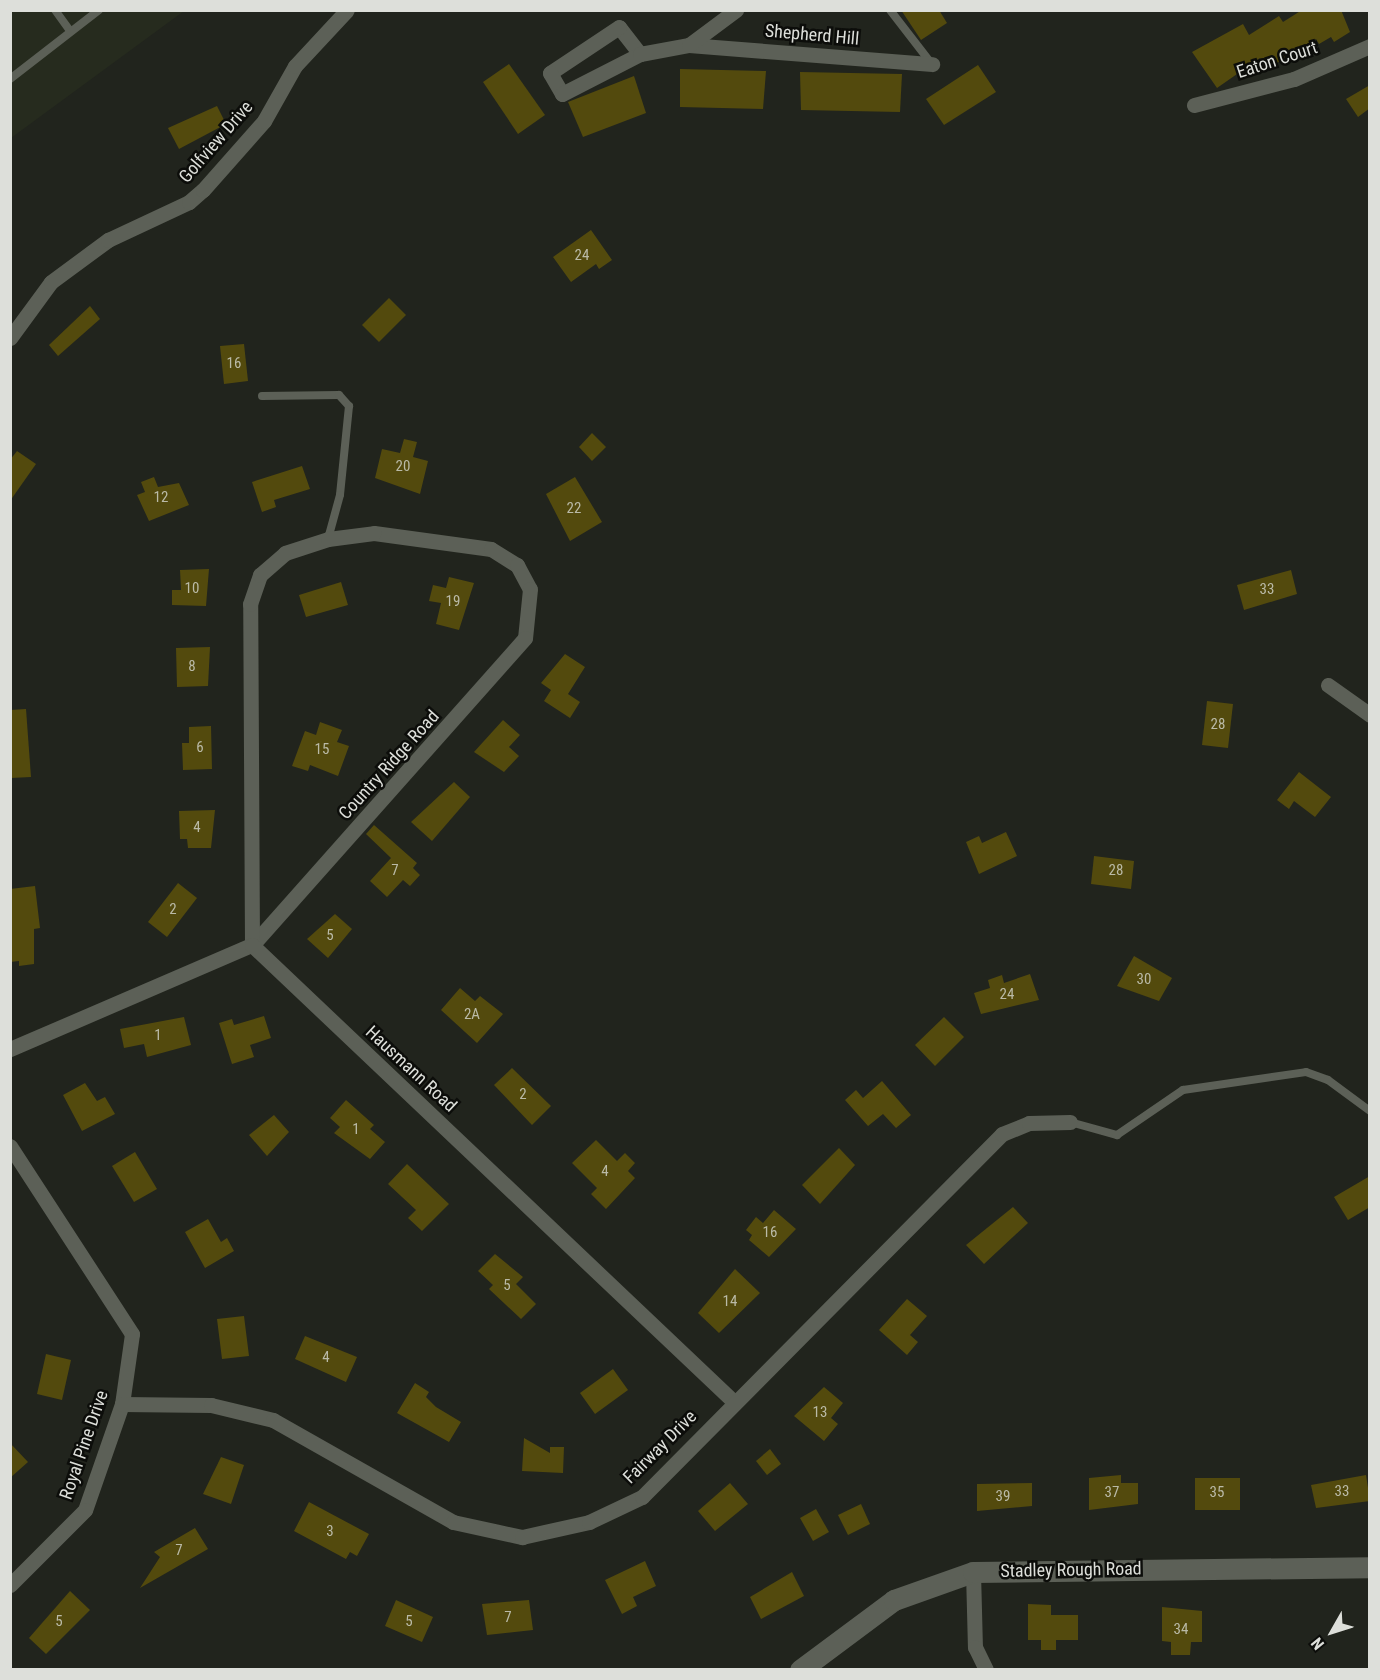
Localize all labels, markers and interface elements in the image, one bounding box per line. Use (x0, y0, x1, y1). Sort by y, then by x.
street label: Shepherd Hill (764, 20, 860, 50)
street label: Eaton Court (1234, 37, 1320, 83)
street label: Golfview Drive (175, 97, 257, 187)
house number: 24 (575, 247, 589, 265)
house number: 16 (227, 355, 241, 373)
house number: 20 (396, 458, 410, 476)
house number: 12 (154, 489, 168, 507)
house number: 22 (567, 500, 581, 518)
house number: 10 (185, 580, 199, 598)
house number: 33 (1260, 581, 1274, 599)
house number: 19 (446, 593, 460, 611)
house number: 8 (188, 658, 196, 676)
street label: Country Ridge Road (334, 706, 444, 824)
house number: 28 (1211, 716, 1225, 734)
house number: 6 (196, 739, 204, 757)
house number: 15 (315, 741, 329, 759)
house number: 4 (193, 819, 201, 837)
house number: 7 (391, 862, 399, 880)
house number: 28 (1109, 862, 1123, 880)
house number: 2 (169, 901, 177, 919)
house number: 5 (326, 927, 334, 945)
house number: 30 (1137, 971, 1151, 989)
house number: 24 (1000, 986, 1014, 1004)
house number: 2A (464, 1006, 480, 1024)
street label: Hausmann Road (361, 1021, 461, 1117)
house number: 1 (154, 1027, 162, 1045)
house number: 2 (519, 1086, 527, 1104)
house number: 1 (352, 1121, 360, 1139)
house number: 4 (601, 1163, 609, 1181)
house number: 16 (763, 1224, 777, 1242)
house number: 5 (503, 1277, 511, 1295)
house number: 14 (723, 1293, 737, 1311)
house number: 4 (322, 1349, 330, 1367)
street label: Royal Pine Drive (55, 1388, 113, 1502)
house number: 13 (813, 1404, 827, 1422)
street label: Fairway Drive (619, 1406, 701, 1488)
house number: 33 (1335, 1483, 1349, 1501)
house number: 37 (1105, 1484, 1119, 1502)
house number: 35 (1210, 1484, 1224, 1502)
house number: 39 (996, 1488, 1010, 1506)
house number: 3 (326, 1523, 334, 1541)
house number: 7 (175, 1542, 183, 1560)
street label: Stadley Rough Road (1000, 1558, 1142, 1582)
north arrow (1302, 1602, 1362, 1662)
house number: 7 (504, 1609, 512, 1627)
house number: 5 (55, 1613, 63, 1631)
house number: 5 (405, 1613, 413, 1631)
house number: 34 (1174, 1621, 1188, 1639)
text: N (1307, 1634, 1328, 1653)

